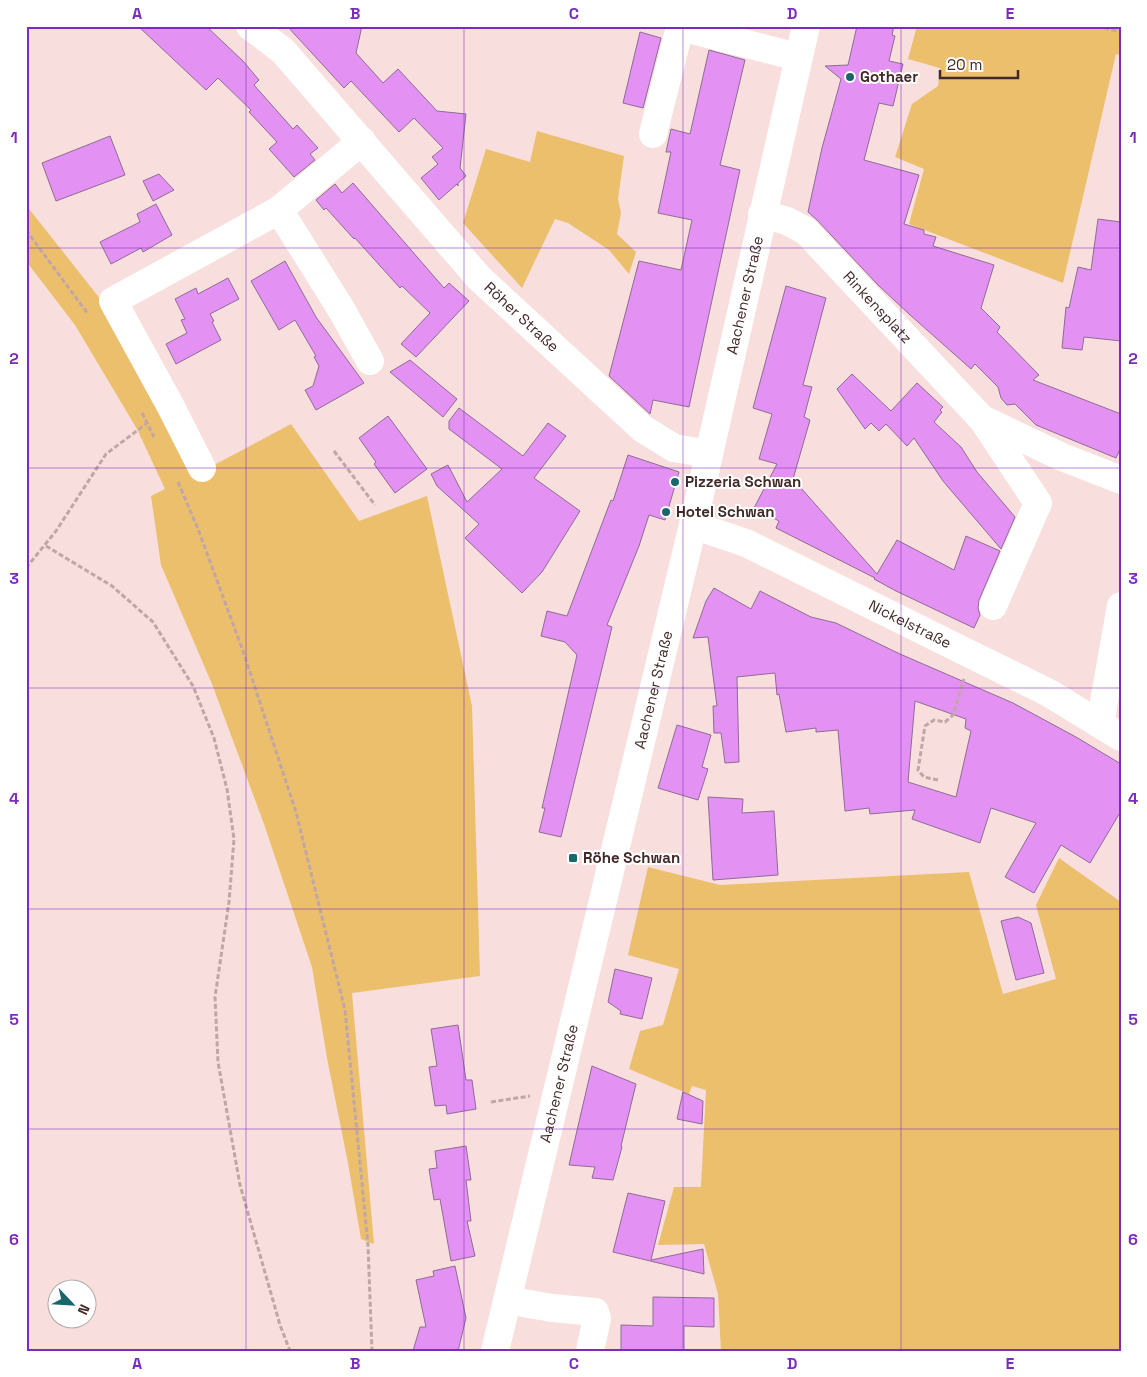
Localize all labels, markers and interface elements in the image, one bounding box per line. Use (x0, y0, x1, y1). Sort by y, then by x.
text: A (132, 3, 142, 24)
text: B (350, 3, 360, 24)
text: C (569, 3, 579, 24)
text: D (787, 3, 797, 24)
text: E (1006, 3, 1015, 24)
scale bar (940, 48, 1017, 80)
text: 20 m (947, 55, 982, 74)
place label: Gothaer (860, 67, 918, 86)
marker: Gothaer (844, 71, 856, 83)
text: 1 (10, 127, 18, 148)
text: 1 (1129, 127, 1137, 148)
street label: Aachener Straße (722, 234, 767, 356)
street label: Rinkensplatz (839, 267, 916, 347)
street label: Röher Straße (480, 278, 563, 356)
text: 2 (9, 348, 19, 369)
text: 2 (1128, 348, 1138, 369)
place label: Pizzeria Schwan (685, 472, 801, 491)
marker: Pizzeria Schwan (669, 476, 681, 488)
place label: Hotel Schwan (676, 502, 775, 521)
marker: Hotel Schwan (660, 506, 672, 518)
text: 3 (9, 568, 19, 589)
text: 3 (1128, 568, 1138, 589)
street label: Nickelstraße (866, 595, 955, 652)
street label: Aachener Straße (630, 628, 676, 751)
text: 4 (9, 788, 19, 809)
text: 4 (1128, 788, 1138, 809)
place label: Röhe Schwan (583, 848, 680, 867)
marker: Röhe Schwan (567, 852, 579, 864)
text: 5 (9, 1009, 19, 1030)
text: 5 (1128, 1009, 1138, 1030)
street label: Aachener Straße (535, 1022, 582, 1145)
text: 6 (9, 1229, 19, 1250)
text: 6 (1128, 1229, 1138, 1250)
north arrow (48, 1280, 98, 1330)
text: N (74, 1301, 94, 1318)
text: A (132, 1353, 142, 1374)
text: B (350, 1353, 360, 1374)
text: C (569, 1353, 579, 1374)
text: D (787, 1353, 797, 1374)
text: E (1006, 1353, 1015, 1374)

